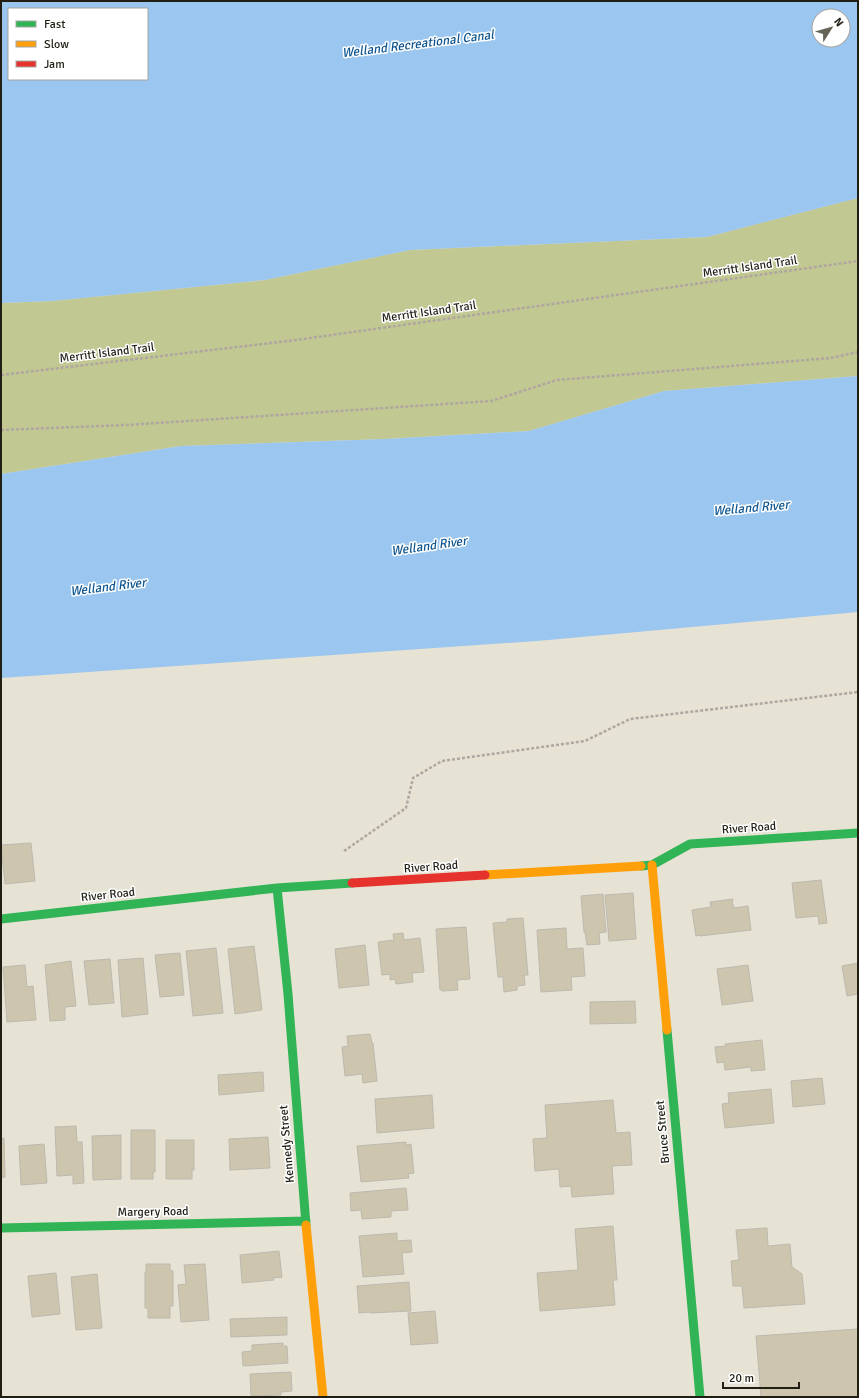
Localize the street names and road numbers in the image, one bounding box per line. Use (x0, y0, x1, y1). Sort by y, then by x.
street label: Merritt Island Trail (702, 253, 799, 281)
street label: Merritt Island Trail (381, 298, 478, 326)
street label: Merritt Island Trail (59, 340, 156, 366)
street label: River Road (721, 819, 777, 837)
street label: River Road (403, 858, 459, 876)
street label: River Road (80, 885, 136, 905)
street label: Bruce Street (653, 1100, 673, 1164)
street label: Kennedy Street (276, 1105, 298, 1183)
street label: Margery Road (117, 1204, 189, 1220)

